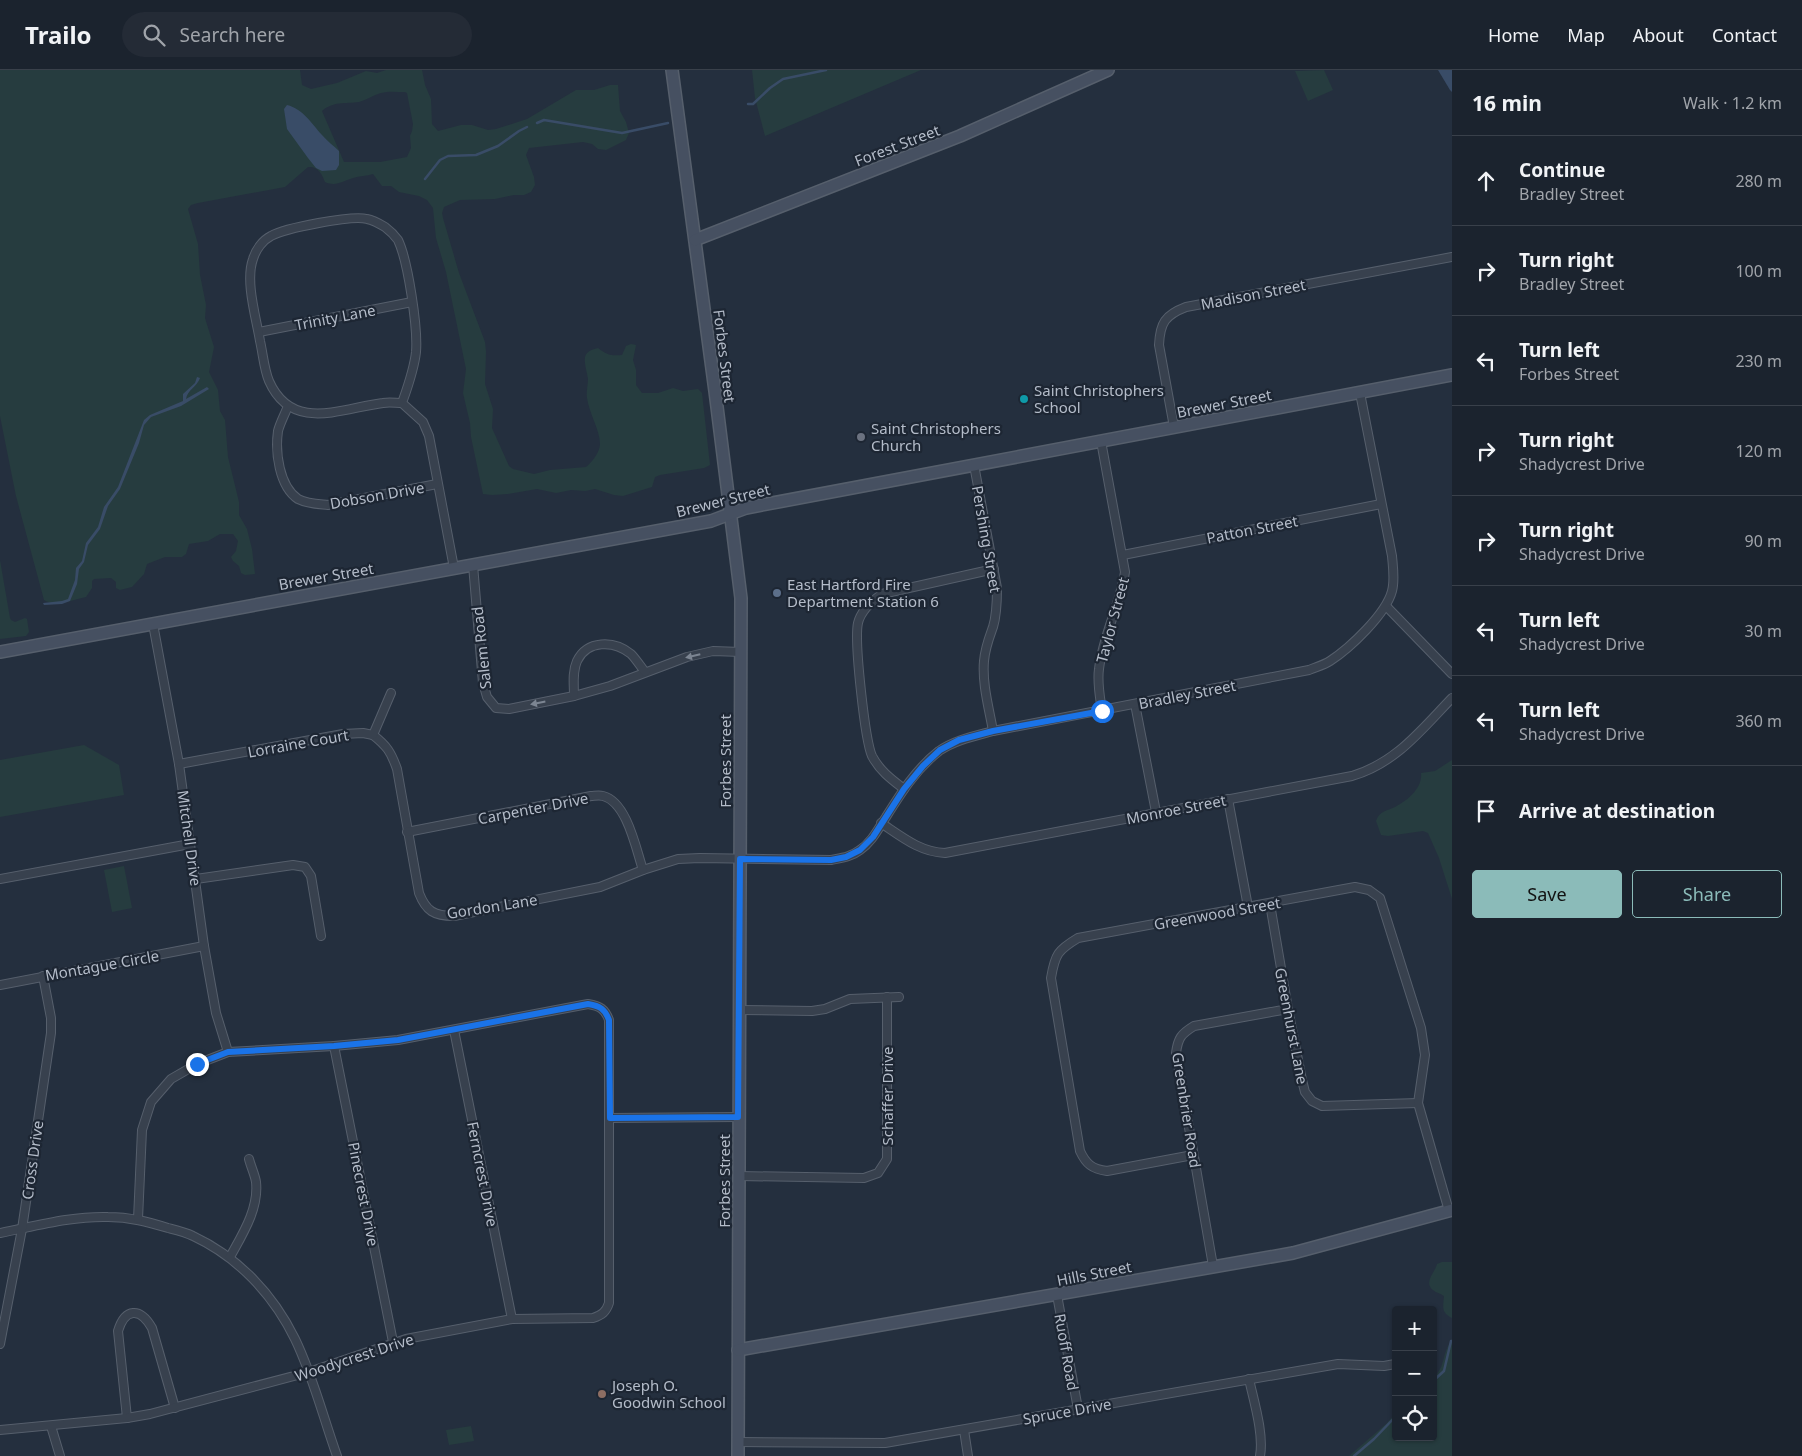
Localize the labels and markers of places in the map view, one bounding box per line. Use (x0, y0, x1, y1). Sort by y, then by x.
place label: Saint Christophers School (1034, 380, 1164, 417)
marker: Saint Christophers School (1018, 393, 1030, 405)
place label: Saint Christophers Church (871, 418, 1001, 455)
marker: Saint Christophers Church (855, 431, 867, 443)
place label: East Hartford Fire Department Station 6 (787, 574, 939, 611)
marker: East Hartford Fire Department Station 6 (771, 587, 783, 599)
place label: Joseph O. Goodwin School (610, 1375, 726, 1412)
marker: Joseph O. Goodwin School (596, 1388, 608, 1400)

